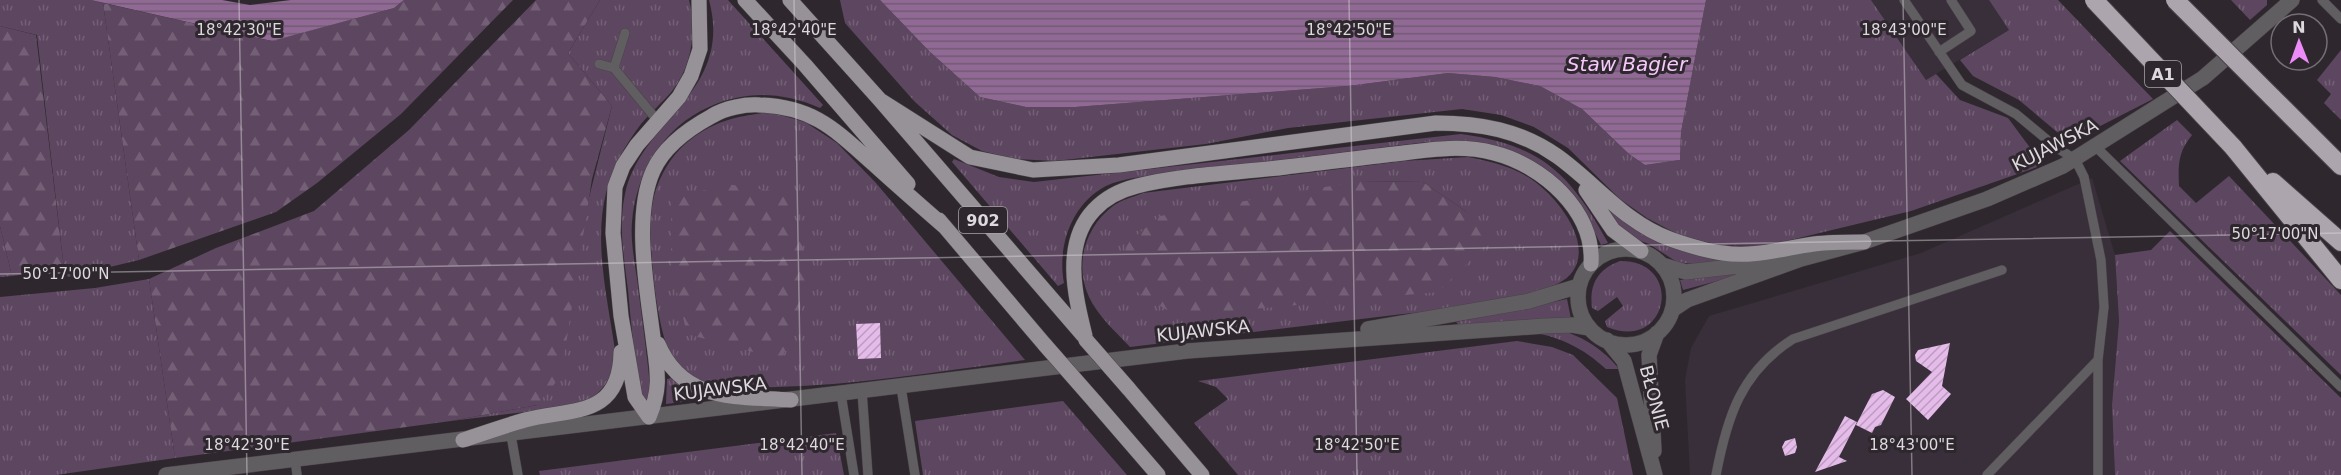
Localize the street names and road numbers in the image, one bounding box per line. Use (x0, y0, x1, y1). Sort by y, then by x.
road number: A1 (2145, 61, 2181, 87)
street label: KUJAWSKA (2008, 114, 2102, 175)
road number: 902 (959, 207, 1007, 233)
street label: KUJAWSKA (1155, 315, 1251, 346)
street label: BŁONIE (1636, 363, 1673, 433)
street label: KUJAWSKA (672, 372, 768, 405)

